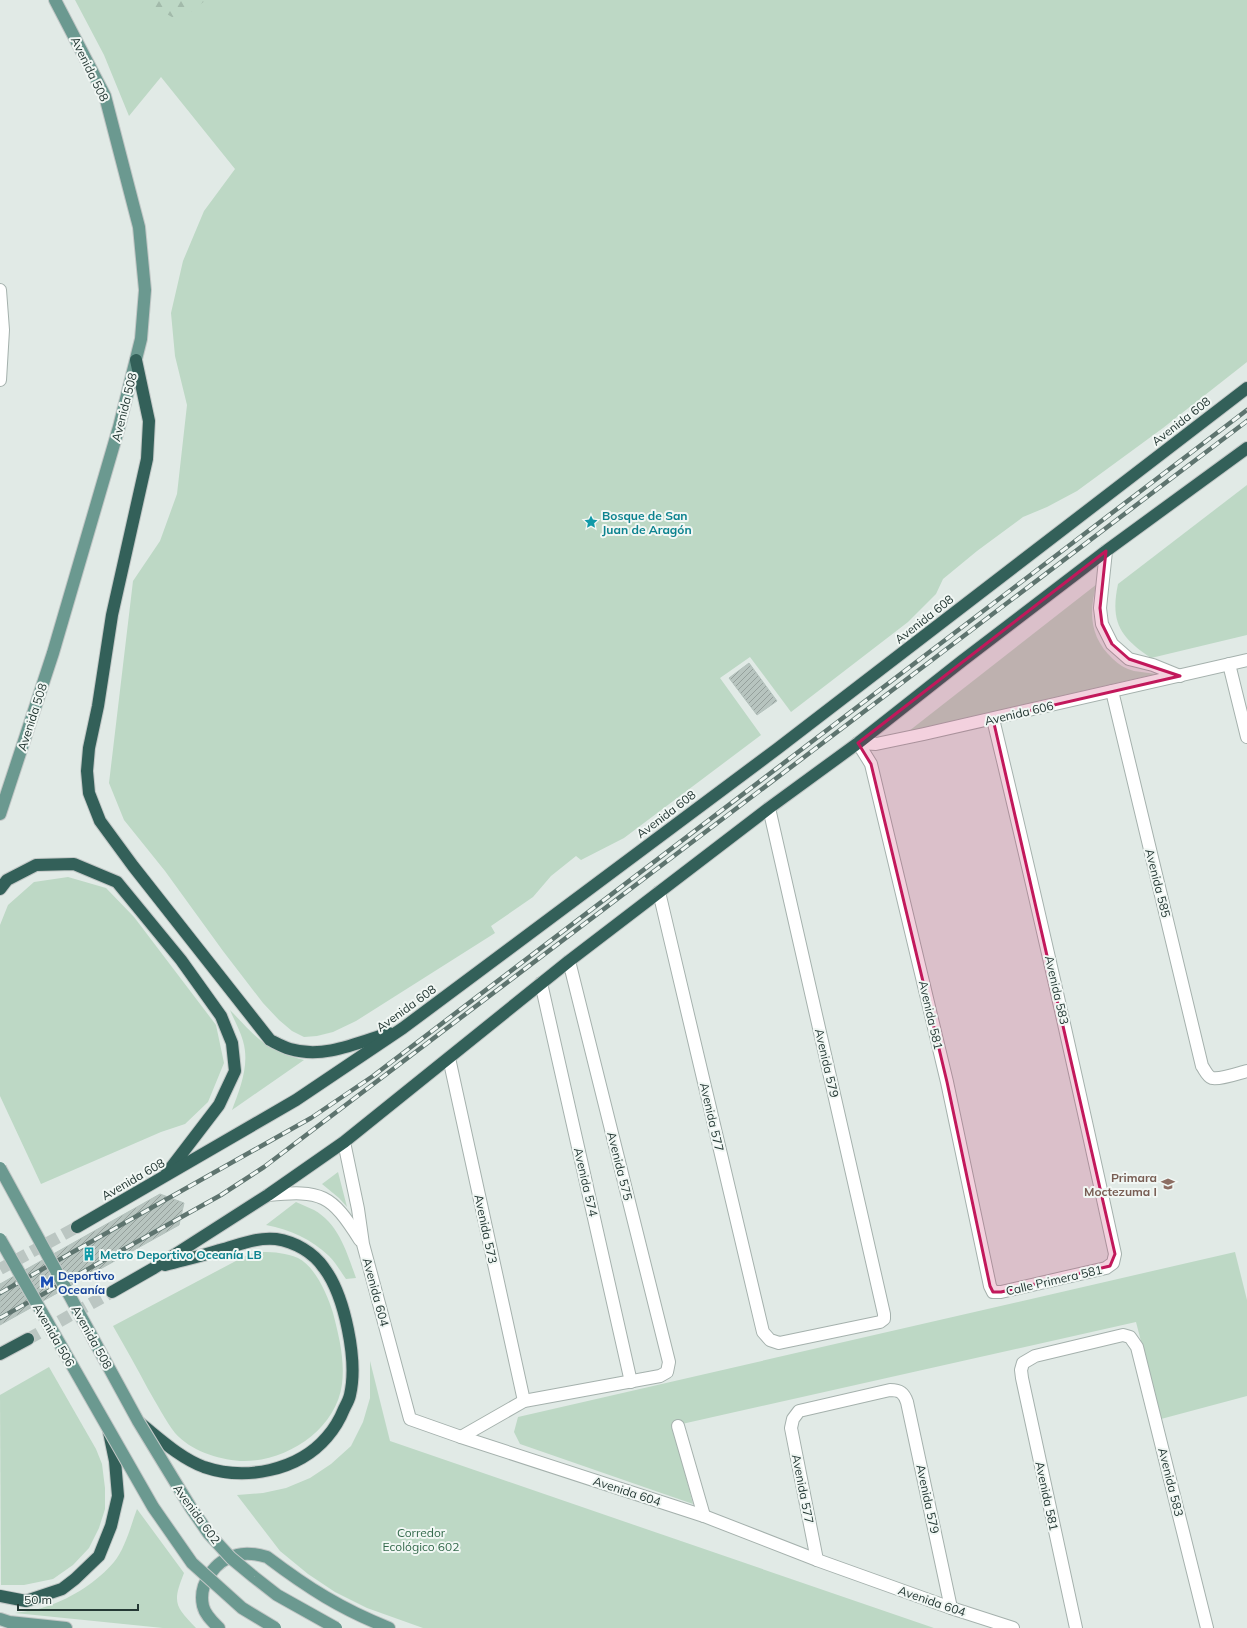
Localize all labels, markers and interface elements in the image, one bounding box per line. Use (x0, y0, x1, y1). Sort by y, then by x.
street label: Avenida 508 (68, 34, 112, 104)
street label: Avenida 508 (108, 371, 140, 443)
street label: Avenida 608 (1149, 393, 1213, 449)
place label: Bosque de San Juan de Aragón (602, 508, 692, 537)
place icon: Bosque de San Juan de Aragón (583, 514, 599, 530)
street label: Avenida 608 (892, 591, 956, 647)
street label: Avenida 508 (14, 681, 50, 753)
street label: Avenida 606 (983, 698, 1055, 728)
street label: Avenida 608 (633, 787, 699, 841)
street label: Avenida 585 (1142, 847, 1174, 919)
street label: Avenida 583 (1042, 954, 1072, 1026)
street label: Avenida 581 (916, 979, 946, 1051)
street label: Avenida 608 (373, 981, 439, 1035)
street label: Avenida 579 (812, 1027, 842, 1099)
street label: Avenida 577 (697, 1081, 727, 1153)
street label: Avenida 575 (604, 1130, 636, 1202)
street label: Avenida 574 (571, 1146, 601, 1218)
street label: Avenida 608 (99, 1155, 167, 1203)
place label: Primara Moctezuma I (1084, 1170, 1157, 1199)
school or university icon: Primara Moctezuma I (1160, 1176, 1176, 1192)
street label: Avenida 573 (471, 1193, 501, 1265)
building icon: Metro Deportivo Oceanía LB (81, 1246, 97, 1262)
place label: Metro Deportivo Oceanía LB (100, 1247, 262, 1262)
street label: Avenida 604 (360, 1256, 392, 1328)
street label: Calle Primera 581 (1004, 1262, 1104, 1298)
place label: Deportivo Oceanía (58, 1268, 115, 1297)
metro station icon: Deportivo Oceanía (39, 1274, 55, 1290)
street label: Avenida 506 (30, 1301, 78, 1369)
street label: Avenida 508 (68, 1303, 116, 1371)
street label: Avenida 583 (1155, 1446, 1187, 1518)
street label: Avenida 577 (789, 1453, 817, 1525)
street label: Avenida 581 (1032, 1460, 1062, 1532)
street label: Avenida 579 (913, 1463, 943, 1535)
street label: Avenida 604 (591, 1473, 663, 1509)
street label: Avenida 602 (170, 1481, 224, 1547)
park label: Corredor Ecológico 602 (383, 1525, 459, 1554)
street label: Avenida 604 (896, 1582, 968, 1620)
scale bar (18, 1586, 138, 1612)
text: 50 m (24, 1592, 52, 1607)

